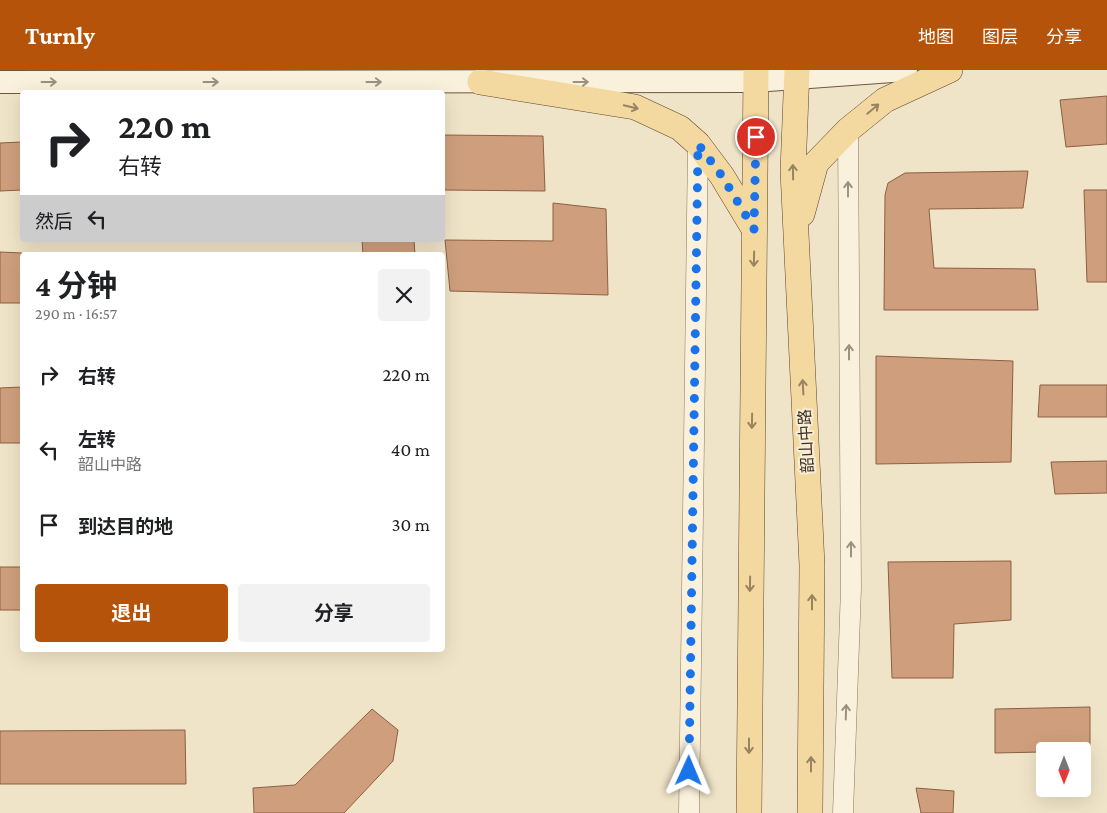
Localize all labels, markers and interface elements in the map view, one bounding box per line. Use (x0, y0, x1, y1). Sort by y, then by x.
text: Turnly (25, 22, 95, 49)
text: 地图 (918, 27, 954, 47)
text: 图层 (982, 27, 1018, 47)
text: 分享 (1046, 27, 1082, 47)
one-way arrow (40, 77, 57, 87)
one-way arrow (202, 77, 219, 87)
one-way arrow (365, 77, 381, 87)
one-way arrow (572, 77, 589, 87)
one-way arrow (623, 103, 639, 113)
one-way arrow (866, 104, 879, 115)
text: 220 m (118, 107, 211, 146)
icon: right (35, 110, 100, 175)
pin (735, 116, 777, 158)
icon: arrive (742, 123, 770, 151)
text: 右转 (118, 154, 162, 179)
one-way arrow (788, 164, 798, 180)
one-way arrow (843, 182, 853, 198)
icon: left (83, 205, 111, 233)
text: 然后 (35, 211, 73, 232)
one-way arrow (749, 250, 759, 266)
text: 4 分钟 (35, 269, 117, 302)
button: close (378, 269, 430, 321)
text: 290 m · 16:57 (35, 305, 117, 322)
one-way arrow (844, 344, 854, 360)
icon: right (35, 361, 63, 389)
text: 220 m (382, 364, 430, 385)
text: 右转 (78, 366, 116, 387)
one-way arrow (799, 379, 808, 395)
street label: 韶山中路 (796, 409, 816, 473)
one-way arrow (747, 412, 757, 429)
text: 左转 (78, 429, 116, 450)
icon: left (35, 436, 63, 464)
text: 40 m (391, 439, 430, 460)
text: 韶山中路 (78, 456, 142, 473)
icon: arrive (35, 511, 63, 539)
text: 30 m (391, 514, 430, 535)
text: 到达目的地 (78, 516, 173, 537)
one-way arrow (846, 542, 856, 558)
one-way arrow (745, 575, 755, 591)
button: 退出 (35, 584, 228, 642)
button: 分享 (238, 584, 430, 642)
one-way arrow (807, 594, 817, 610)
one-way arrow (842, 704, 851, 720)
one-way arrow (744, 738, 754, 754)
north arrow (1036, 742, 1091, 798)
map controls (1036, 742, 1091, 797)
position arrow (662, 744, 714, 796)
one-way arrow (806, 757, 815, 773)

